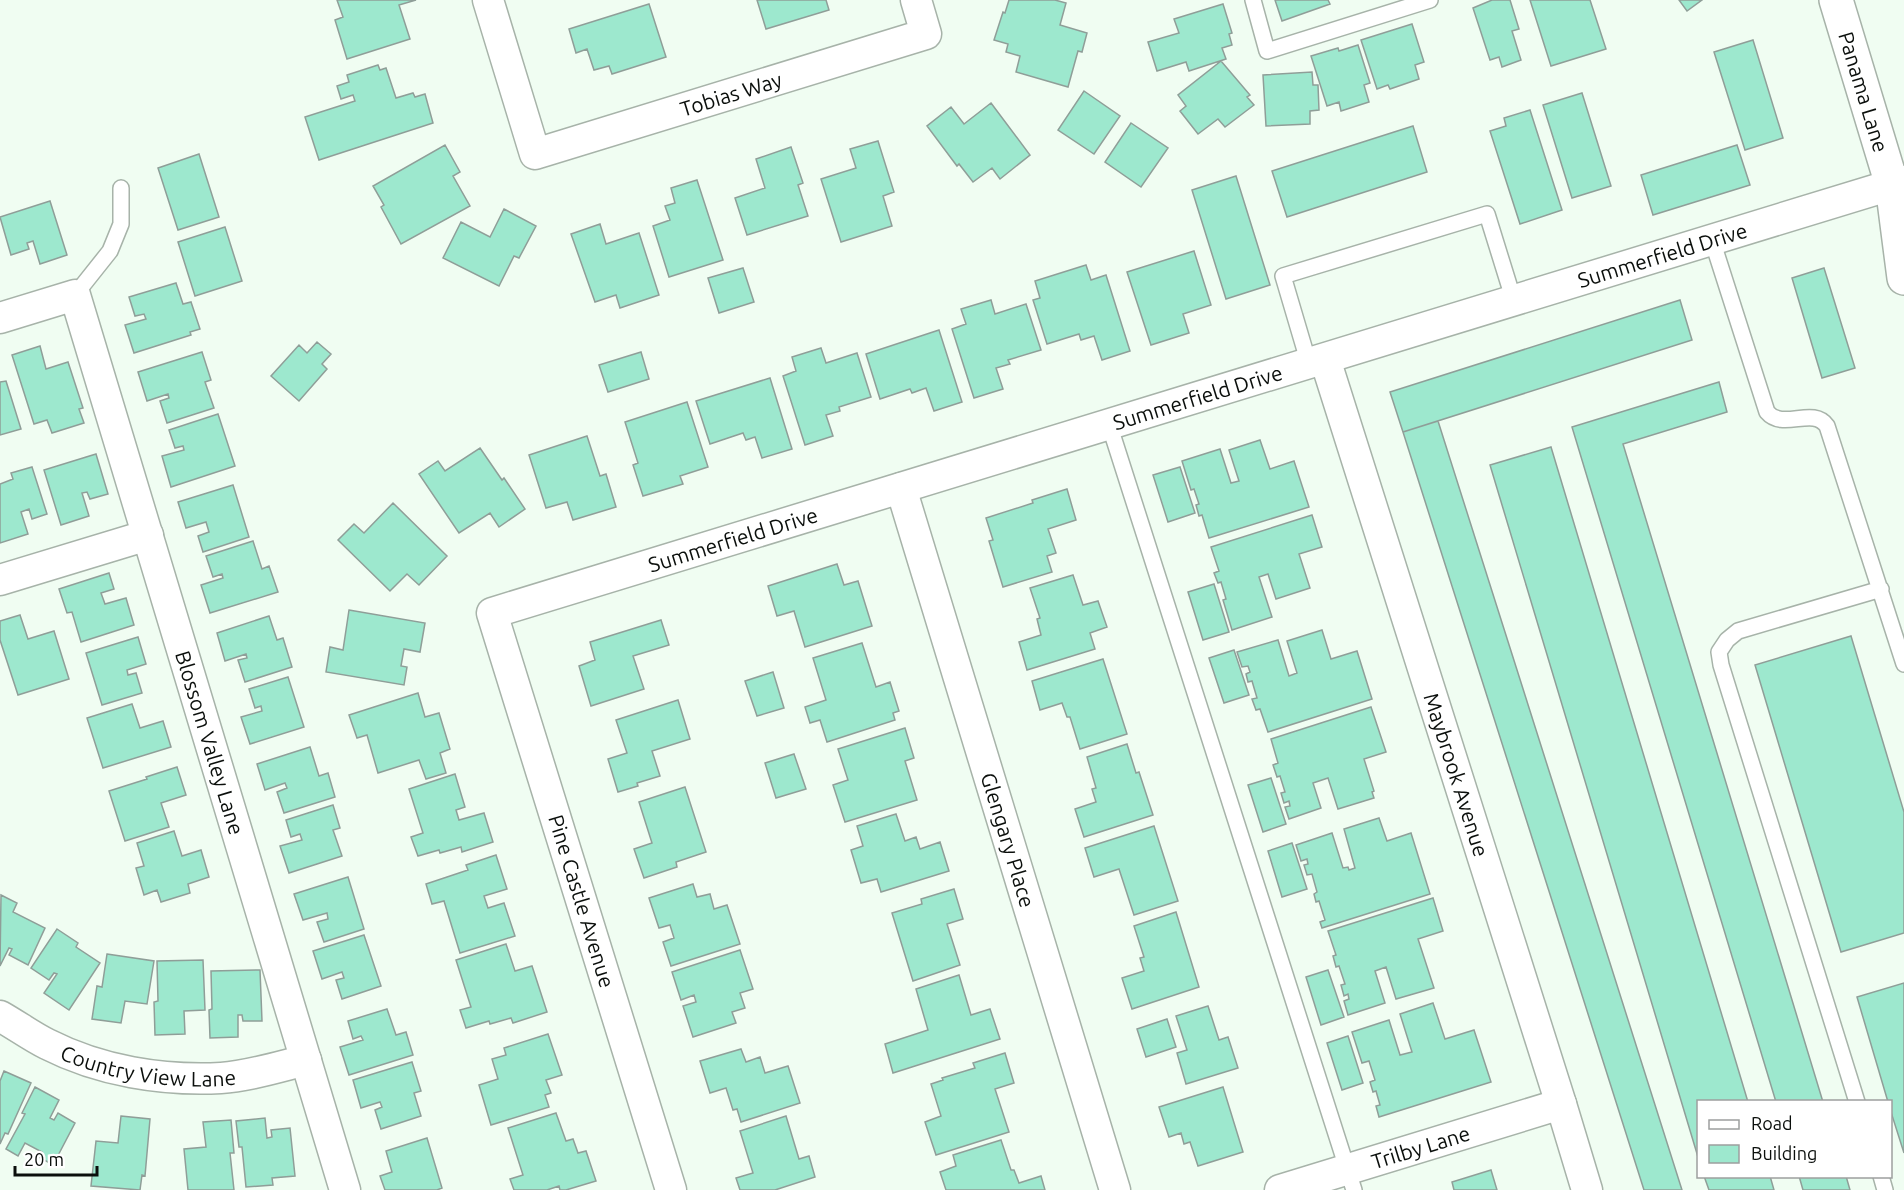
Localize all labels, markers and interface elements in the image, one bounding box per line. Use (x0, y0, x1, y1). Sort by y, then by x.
street label: Panama Lane (1834, 29, 1893, 155)
street label: Tobias Way (677, 67, 785, 121)
street label: Summerfield Drive (1575, 218, 1750, 292)
street label: Summerfield Drive (1110, 360, 1285, 434)
street label: Summerfield Drive (645, 502, 820, 577)
street label: Blossom Valley Lane (171, 648, 249, 838)
street label: Maybrook Avenue (1420, 690, 1494, 859)
street label: Glengary Place (976, 770, 1040, 910)
street label: Pine Castle Avenue (544, 812, 620, 990)
street label: Country View Lane (57, 1040, 237, 1091)
legend (1697, 1100, 1892, 1178)
text: Road (1751, 1113, 1793, 1133)
street label: Trilby Lane (1368, 1121, 1473, 1173)
scale bar (15, 1139, 98, 1177)
text: Building (1751, 1143, 1817, 1163)
text: 20 m (24, 1149, 64, 1169)

